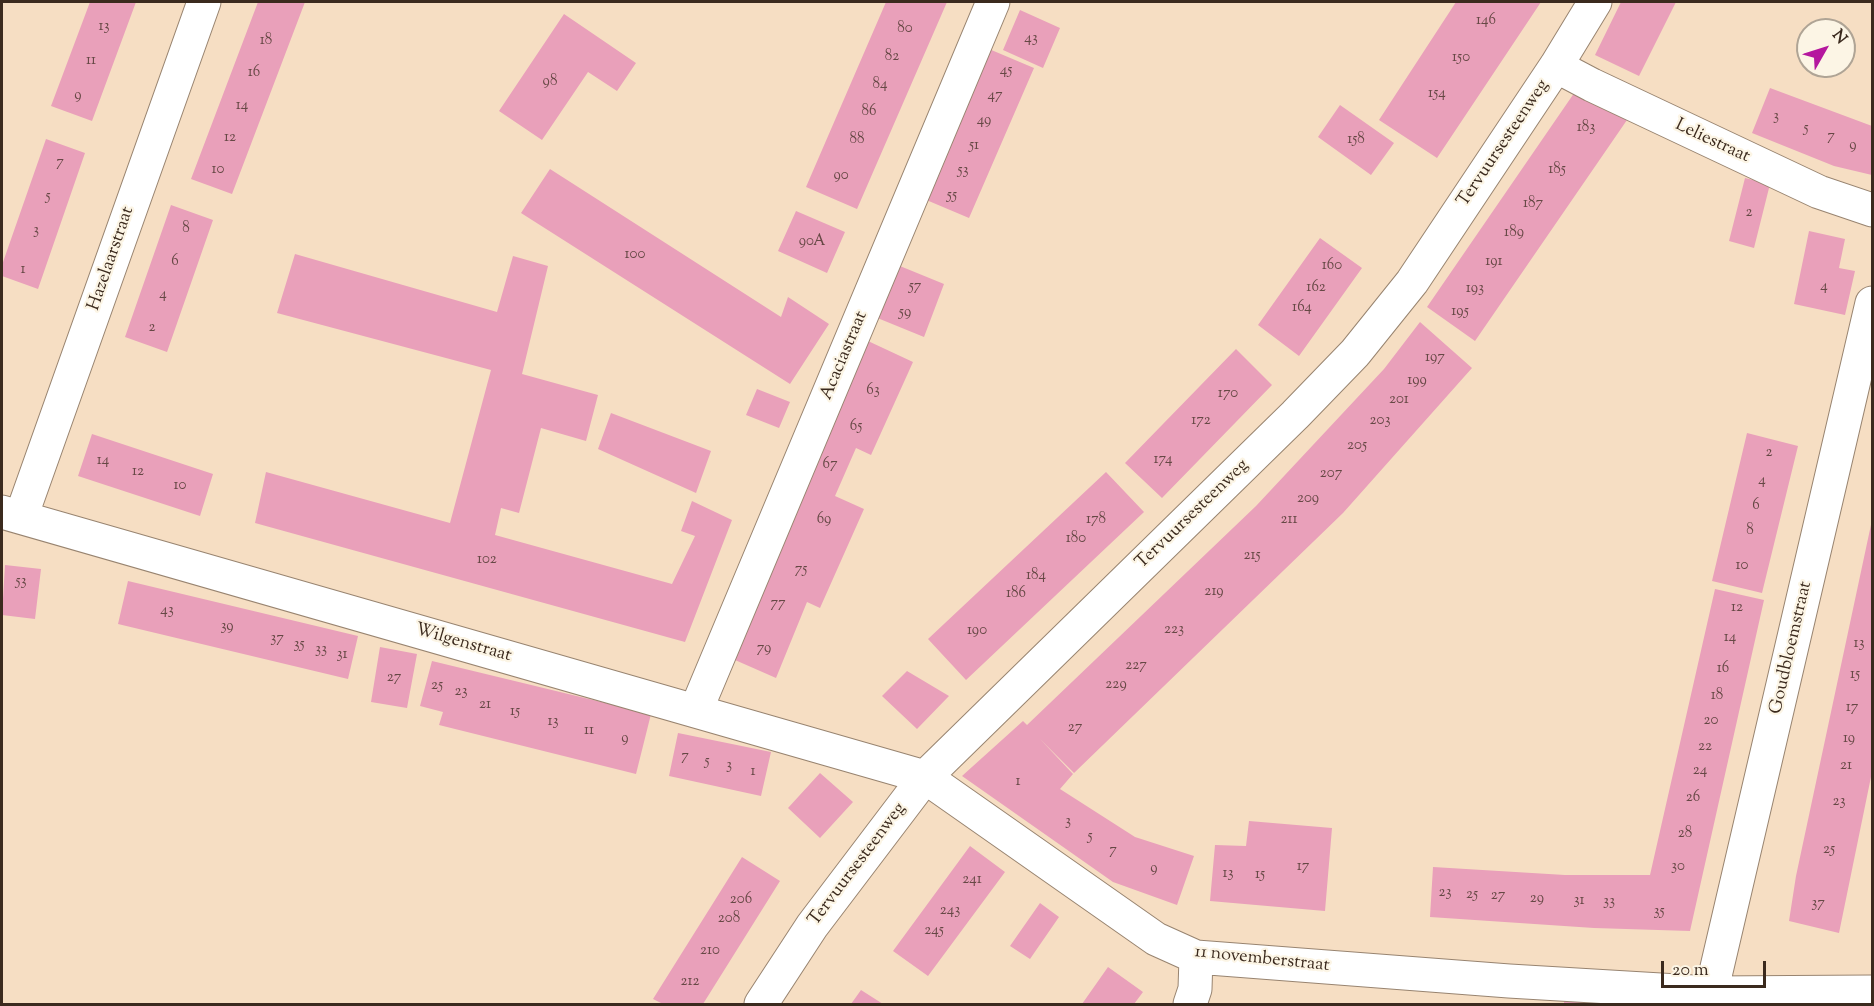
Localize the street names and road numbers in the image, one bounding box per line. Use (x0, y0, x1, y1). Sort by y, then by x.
street label: Tervuursesteenweg (1453, 76, 1555, 212)
street label: Leliestraat (1671, 115, 1753, 169)
street label: Hazelaarstraat (84, 204, 140, 314)
street label: Acaciastraat (817, 309, 873, 403)
street label: Tervuursesteenweg (1132, 456, 1254, 574)
street label: Goudbloemstraat (1766, 580, 1818, 716)
street label: Wilgenstraat (412, 620, 514, 668)
street label: Tervuursesteenweg (805, 799, 911, 931)
street label: 11 novemberstraat (1194, 942, 1330, 978)

